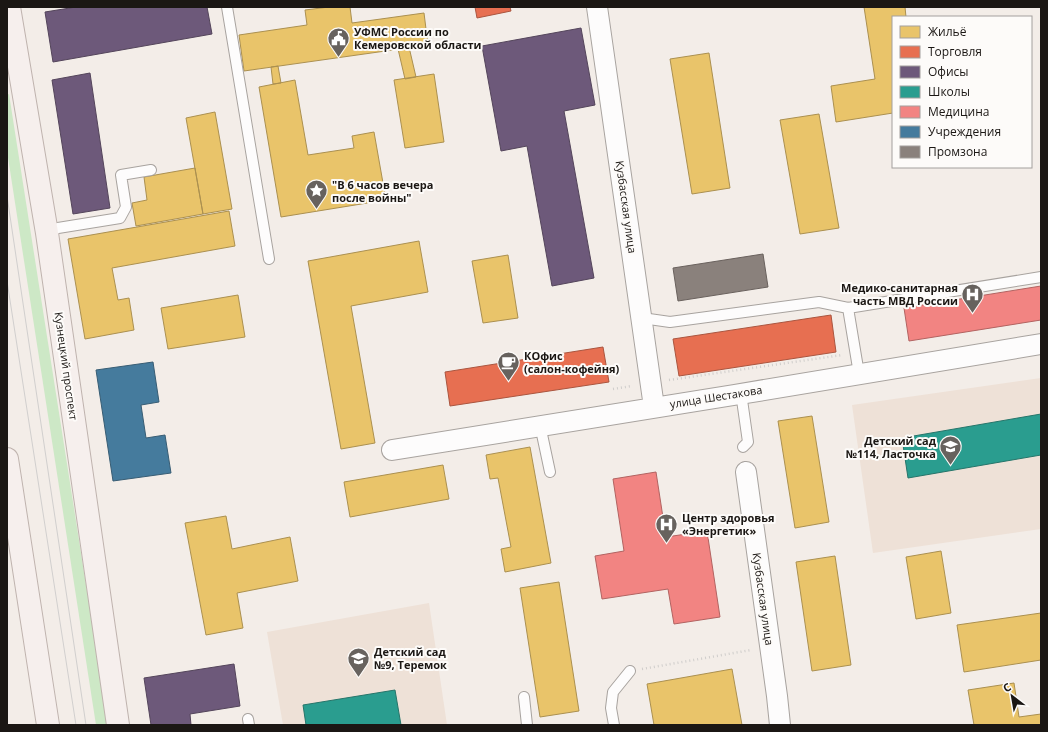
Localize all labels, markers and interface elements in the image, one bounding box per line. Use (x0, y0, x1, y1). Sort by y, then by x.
legend (892, 16, 1032, 168)
text: Жильё (928, 23, 967, 40)
place label: УФМС России по Кемеровской области (354, 24, 482, 52)
public building icon: УФМС России по Кемеровской области (326, 25, 352, 58)
text: Торговля (928, 43, 982, 60)
text: Офисы (928, 63, 969, 80)
text: Школы (928, 83, 970, 100)
text: Медицина (928, 103, 989, 120)
text: Учреждения (928, 123, 1001, 140)
text: Промзона (928, 143, 987, 160)
street label: Кузбасская улица (613, 160, 640, 254)
place label: "В 6 часов вечера после войны" (332, 177, 433, 205)
place icon: "В 6 часов вечера после войны" (304, 178, 330, 211)
place label: Медико-санитарная часть МВД России (841, 280, 958, 308)
hospital icon: Медико-санитарная часть МВД России (960, 281, 986, 314)
street label: Кузнецкий проспект (51, 311, 82, 421)
place label: КОфис (салон-кофейня) (524, 348, 620, 376)
cafe icon: КОфис (салон-кофейня) (495, 349, 521, 382)
street label: улица Шестакова (669, 382, 763, 411)
place label: Детский сад №114, Ласточка (846, 433, 937, 461)
school or university icon: Детский сад №114, Ласточка (938, 434, 964, 467)
place label: Центр здоровья «Энергетик» (682, 510, 774, 538)
hospital icon: Центр здоровья «Энергетик» (653, 511, 679, 544)
street label: Кузбасская улица (750, 552, 777, 646)
place label: Детский сад №9, Теремок (374, 644, 447, 672)
school or university icon: Детский сад №9, Теремок (345, 645, 371, 678)
north arrow (992, 676, 1032, 716)
text: С (1000, 679, 1013, 695)

